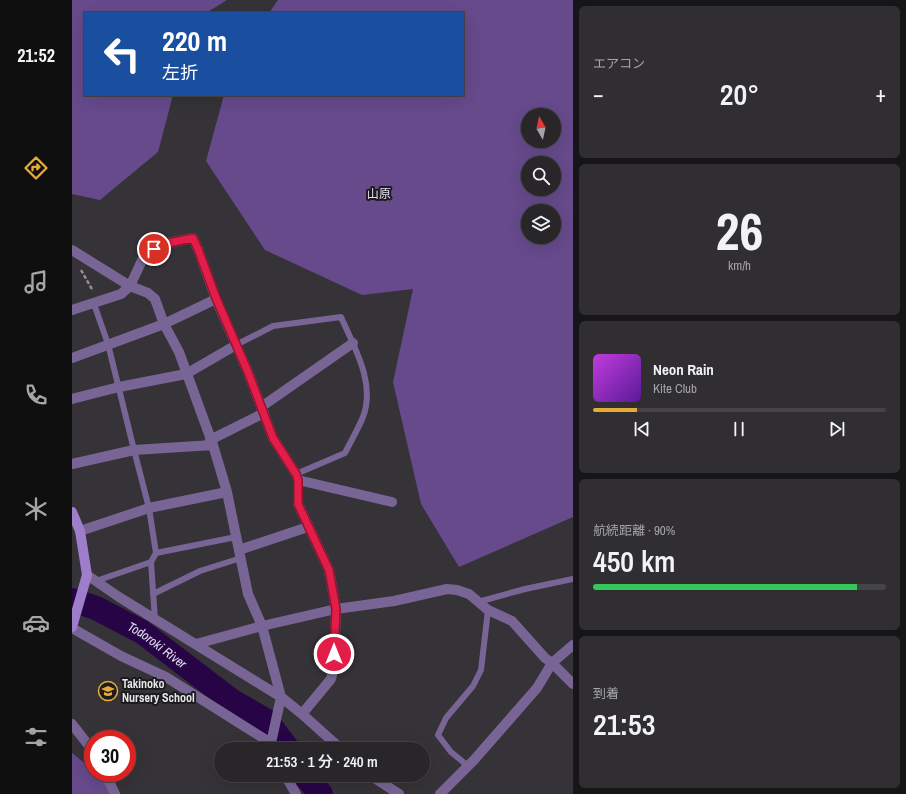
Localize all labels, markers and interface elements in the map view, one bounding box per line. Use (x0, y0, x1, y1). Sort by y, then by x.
text: 220 m (162, 22, 227, 60)
icon: left (96, 28, 148, 80)
text: 21:52 (17, 43, 55, 68)
text: エアコン (593, 55, 645, 72)
text: 左折 (162, 60, 198, 85)
text: 20° (720, 74, 759, 114)
text: − (593, 79, 604, 109)
text: + (875, 79, 886, 109)
north arrow (521, 108, 561, 148)
map controls (521, 108, 561, 244)
icon: directions (22, 154, 50, 182)
button: search (521, 156, 561, 196)
park label: 山原 (367, 186, 391, 202)
text: 26 (716, 196, 763, 266)
button: layers (521, 204, 561, 244)
pin (137, 232, 171, 266)
icon: arrive (143, 238, 165, 260)
text: km/h (728, 257, 751, 274)
icon: music (22, 268, 50, 296)
text: Neon Rain (653, 359, 714, 380)
text: Kite Club (653, 380, 697, 397)
icon: phone (22, 381, 50, 409)
icon: previous (631, 418, 653, 440)
icon: pause (728, 418, 750, 440)
icon: next (826, 418, 848, 440)
icon: climate (22, 495, 50, 523)
text: 航続距離 · 90% (593, 522, 675, 539)
text: 450 km (593, 541, 675, 581)
icon: car (22, 609, 50, 637)
water label: Todoroki River (125, 618, 191, 672)
position arrow (313, 633, 355, 675)
place label: Takinoko Nursery School (122, 676, 195, 706)
school or university icon: Takinoko Nursery School (97, 680, 119, 702)
text: 到着 (593, 685, 619, 702)
text: 21:53 (593, 704, 655, 744)
icon: filters (22, 723, 50, 751)
speed limit sign: 30 (84, 730, 136, 782)
text: 21:53 · 1 分 · 240 m (266, 751, 378, 772)

